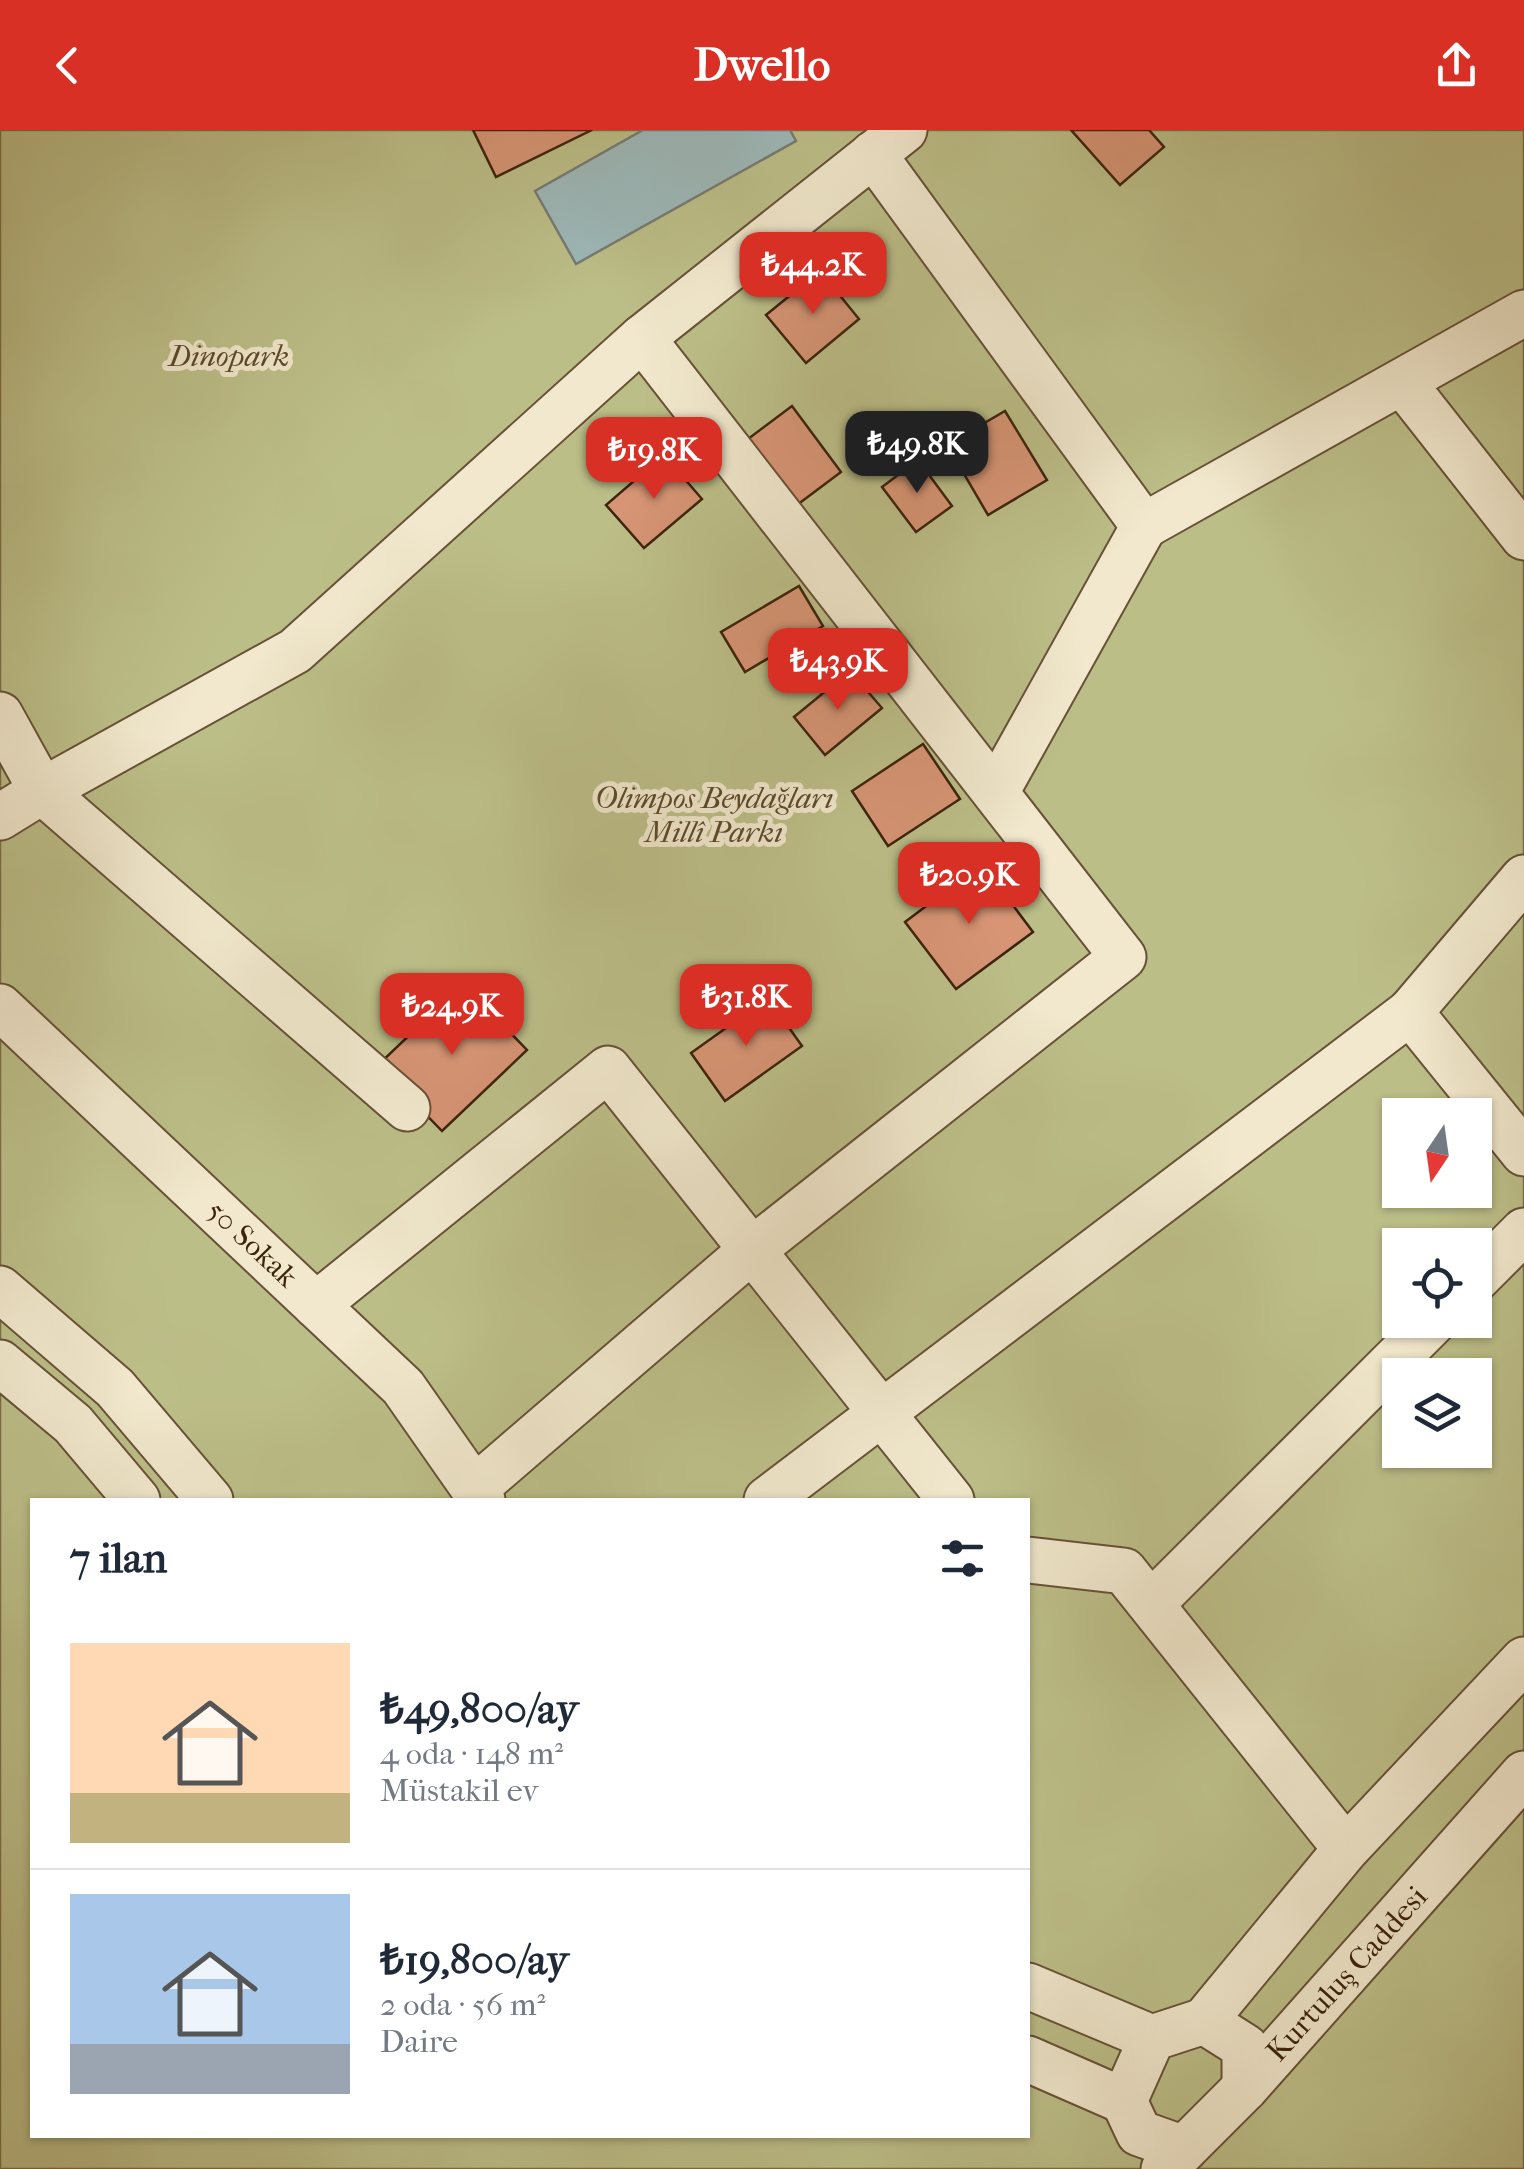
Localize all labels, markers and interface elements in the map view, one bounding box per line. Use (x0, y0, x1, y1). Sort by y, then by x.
icon: back (40, 38, 95, 93)
icon: share (1429, 38, 1484, 93)
text: Dwello (694, 39, 830, 92)
pin: ₺44.2K (732, 232, 894, 317)
text: ₺44.2K (762, 246, 864, 283)
park label: Dinopark (167, 339, 289, 374)
pin: ₺49.8K (836, 411, 998, 496)
pin: ₺19.8K (573, 417, 735, 502)
text: ₺49.8K (867, 425, 967, 462)
text: ₺19.8K (608, 431, 700, 468)
pin: ₺43.9K (757, 628, 919, 713)
text: ₺43.9K (790, 642, 886, 679)
park label: Olimpos Beydağları Millî Parkı (595, 781, 833, 850)
pin: ₺20.9K (888, 842, 1050, 927)
text: ₺20.9K (920, 856, 1018, 893)
pin: ₺31.8K (665, 964, 827, 1049)
pin: ₺24.9K (371, 973, 533, 1058)
text: ₺31.8K (702, 978, 790, 1015)
text: ₺24.9K (402, 987, 502, 1024)
north arrow (1382, 1098, 1492, 1208)
map controls (1382, 1098, 1492, 1468)
street label: 50 Sokak (199, 1193, 305, 1295)
button: locate (1382, 1228, 1492, 1338)
button: layers (1382, 1358, 1492, 1468)
icon: filters (935, 1531, 990, 1586)
text: 7 ilan (70, 1534, 167, 1583)
icon: home (150, 1683, 270, 1803)
text: ₺49,800/ay (380, 1685, 578, 1734)
text: 4 oda · 148 m² (380, 1735, 563, 1772)
text: Müstakil ev (380, 1772, 538, 1809)
street label: Kurtuluş Caddesi (1259, 1879, 1435, 2069)
icon: home (150, 1934, 270, 2054)
text: ₺19,800/ay (380, 1936, 569, 1985)
text: 2 oda · 56 m² (380, 1986, 546, 2023)
text: Daire (380, 2023, 458, 2060)

